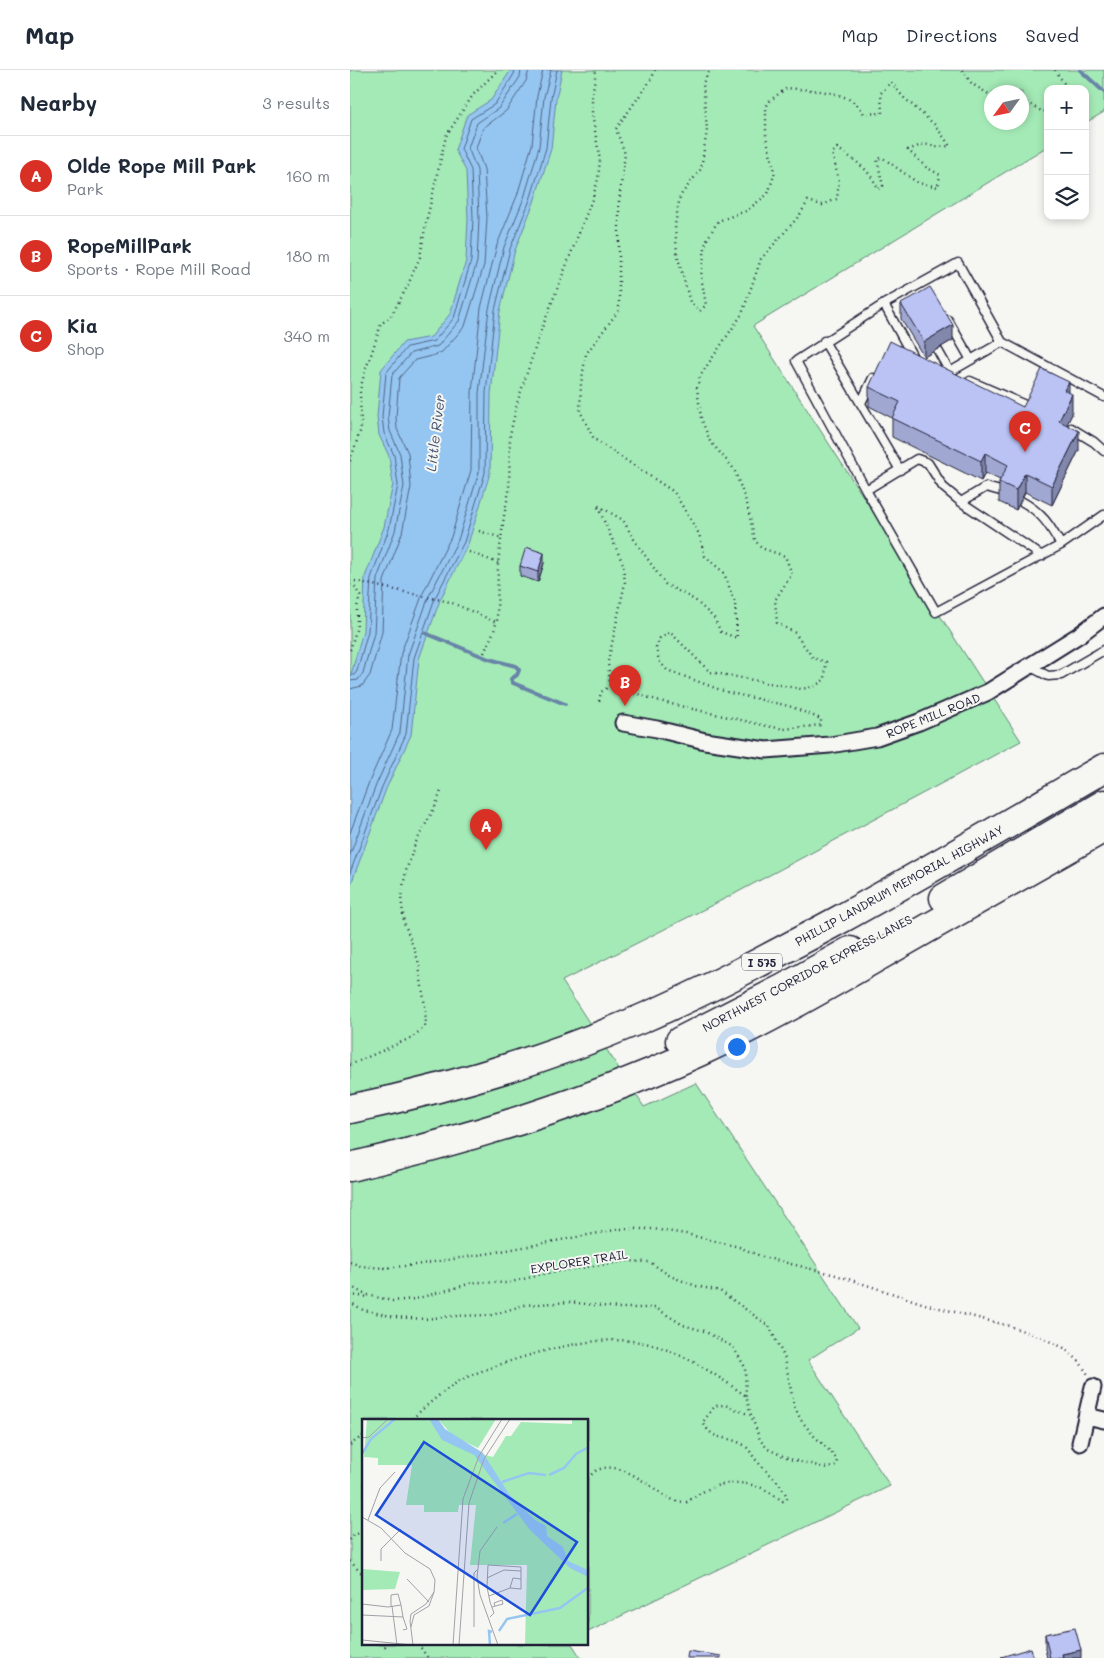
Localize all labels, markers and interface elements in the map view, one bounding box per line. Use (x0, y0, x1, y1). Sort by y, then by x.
text: Map (25, 19, 74, 50)
text: Map (841, 23, 878, 47)
text: Directions (906, 23, 998, 47)
text: Saved (1026, 23, 1079, 47)
north arrow (984, 85, 1029, 130)
map controls (1044, 85, 1089, 220)
button: + (1044, 85, 1089, 130)
text: Nearby (20, 89, 97, 116)
text: 3 results (262, 92, 330, 113)
button: − (1044, 130, 1089, 175)
text: Olde Rope Mill Park (67, 153, 256, 178)
text: A (30, 165, 42, 186)
text: 160 m (285, 165, 330, 186)
button: layers (1044, 175, 1089, 220)
text: Park (67, 178, 103, 199)
text: RopeMillPark (67, 233, 192, 258)
text: B (31, 245, 41, 266)
text: 180 m (285, 245, 330, 266)
text: Sports · Rope Mill Road (67, 258, 251, 279)
text: Kia (67, 313, 98, 338)
text: C (30, 325, 42, 346)
text: 340 m (283, 325, 330, 346)
text: Shop (67, 338, 104, 359)
water label: Little River (421, 394, 449, 472)
pin: C (1009, 411, 1041, 452)
pin: B (609, 665, 641, 706)
street label: ROPE MILL ROAD (884, 689, 982, 741)
pin: A (470, 809, 502, 850)
street label: PHILLIP LANDRUM MEMORIAL HIGHWAY (792, 821, 1006, 949)
street label: NORTHWEST CORRIDOR EXPRESS LANES (699, 911, 915, 1035)
road number: I 575 (742, 954, 782, 970)
your location (724, 1034, 750, 1060)
street label: EXPLORER TRAIL (529, 1245, 629, 1277)
inset map (362, 1419, 589, 1646)

